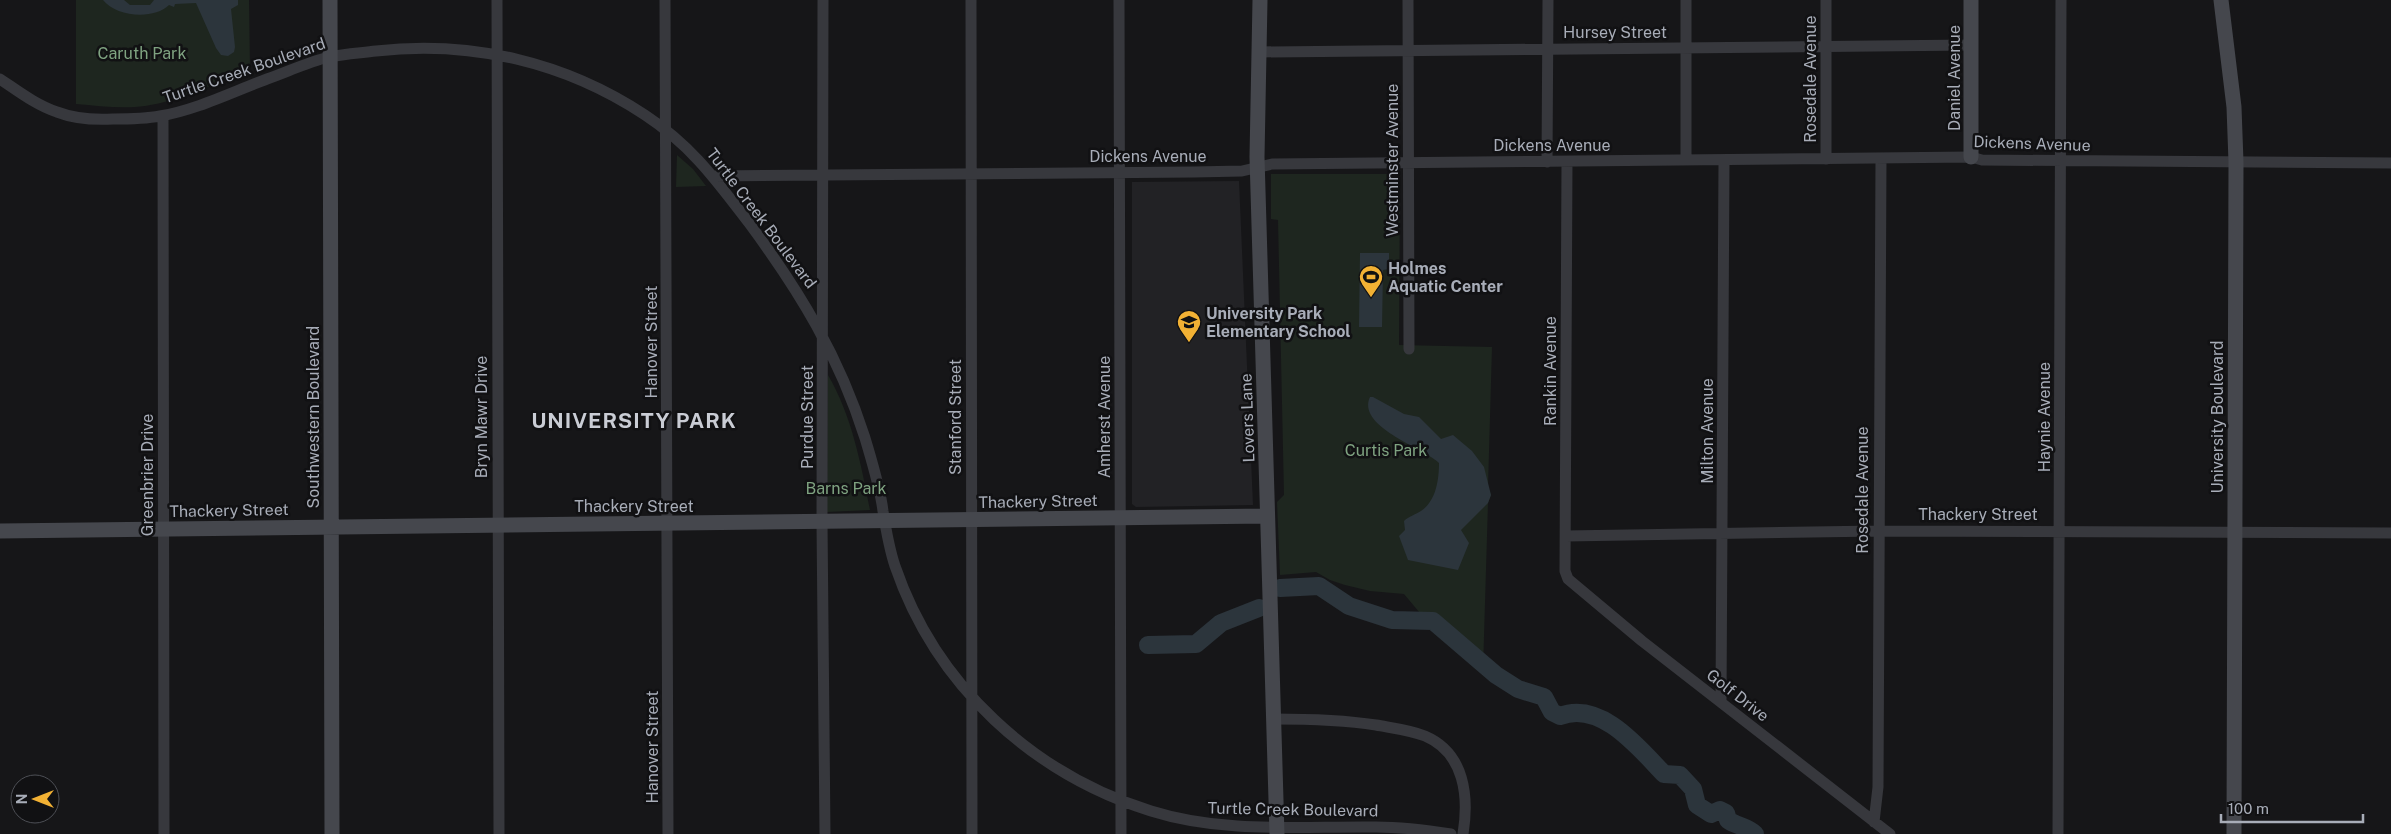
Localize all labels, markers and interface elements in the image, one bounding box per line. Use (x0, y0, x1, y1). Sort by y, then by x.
street label: Rosedale Avenue (1801, 15, 1820, 143)
street label: Hursey Street (1563, 23, 1667, 42)
street label: Daniel Avenue (1945, 25, 1964, 131)
street label: Turtle Creek Boulevard (160, 34, 328, 107)
park label: Caruth Park (98, 44, 186, 63)
street label: Westminster Avenue (1383, 84, 1402, 236)
street label: Dickens Avenue (1973, 132, 2091, 155)
street label: Dickens Avenue (1493, 136, 1611, 155)
street label: Turtle Creek Boulevard (703, 144, 821, 292)
street label: Dickens Avenue (1089, 147, 1207, 166)
place label: Holmes Aquatic Center (1388, 259, 1503, 296)
sports icon: Holmes Aquatic Center (1358, 264, 1384, 298)
street label: Hanover Street (642, 285, 661, 399)
place label: University Park Elementary School (1206, 304, 1351, 341)
school or university icon: University Park Elementary School (1176, 309, 1202, 343)
street label: Rankin Avenue (1541, 316, 1560, 426)
street label: Southwestern Boulevard (304, 326, 323, 508)
street label: University Boulevard (2208, 340, 2227, 494)
street label: Bryn Mawr Drive (472, 356, 491, 478)
street label: Amherst Avenue (1095, 356, 1114, 478)
street label: Stanford Street (946, 359, 965, 475)
street label: Haynie Avenue (2035, 362, 2054, 472)
street label: Purdue Street (798, 365, 817, 469)
street label: Lovers Lane (1236, 373, 1259, 463)
street label: Milton Avenue (1698, 378, 1717, 484)
district label: UNIVERSITY PARK (531, 408, 737, 433)
street label: Greenbrier Drive (138, 414, 157, 536)
street label: Rosedale Avenue (1853, 426, 1872, 554)
park label: Curtis Park (1345, 441, 1427, 460)
park label: Barns Park (805, 479, 887, 498)
street label: Thackery Street (978, 491, 1098, 512)
street label: Thackery Street (574, 497, 694, 516)
street label: Thackery Street (169, 500, 289, 521)
street label: Thackery Street (1918, 505, 2038, 524)
street label: Golf Drive (1703, 665, 1773, 726)
street label: Hanover Street (643, 690, 662, 804)
north arrow (10, 774, 60, 824)
scale bar (2221, 792, 2364, 824)
text: N (14, 794, 30, 804)
street label: Turtle Creek Boulevard (1208, 799, 1378, 820)
text: 100 m (2228, 800, 2269, 817)

